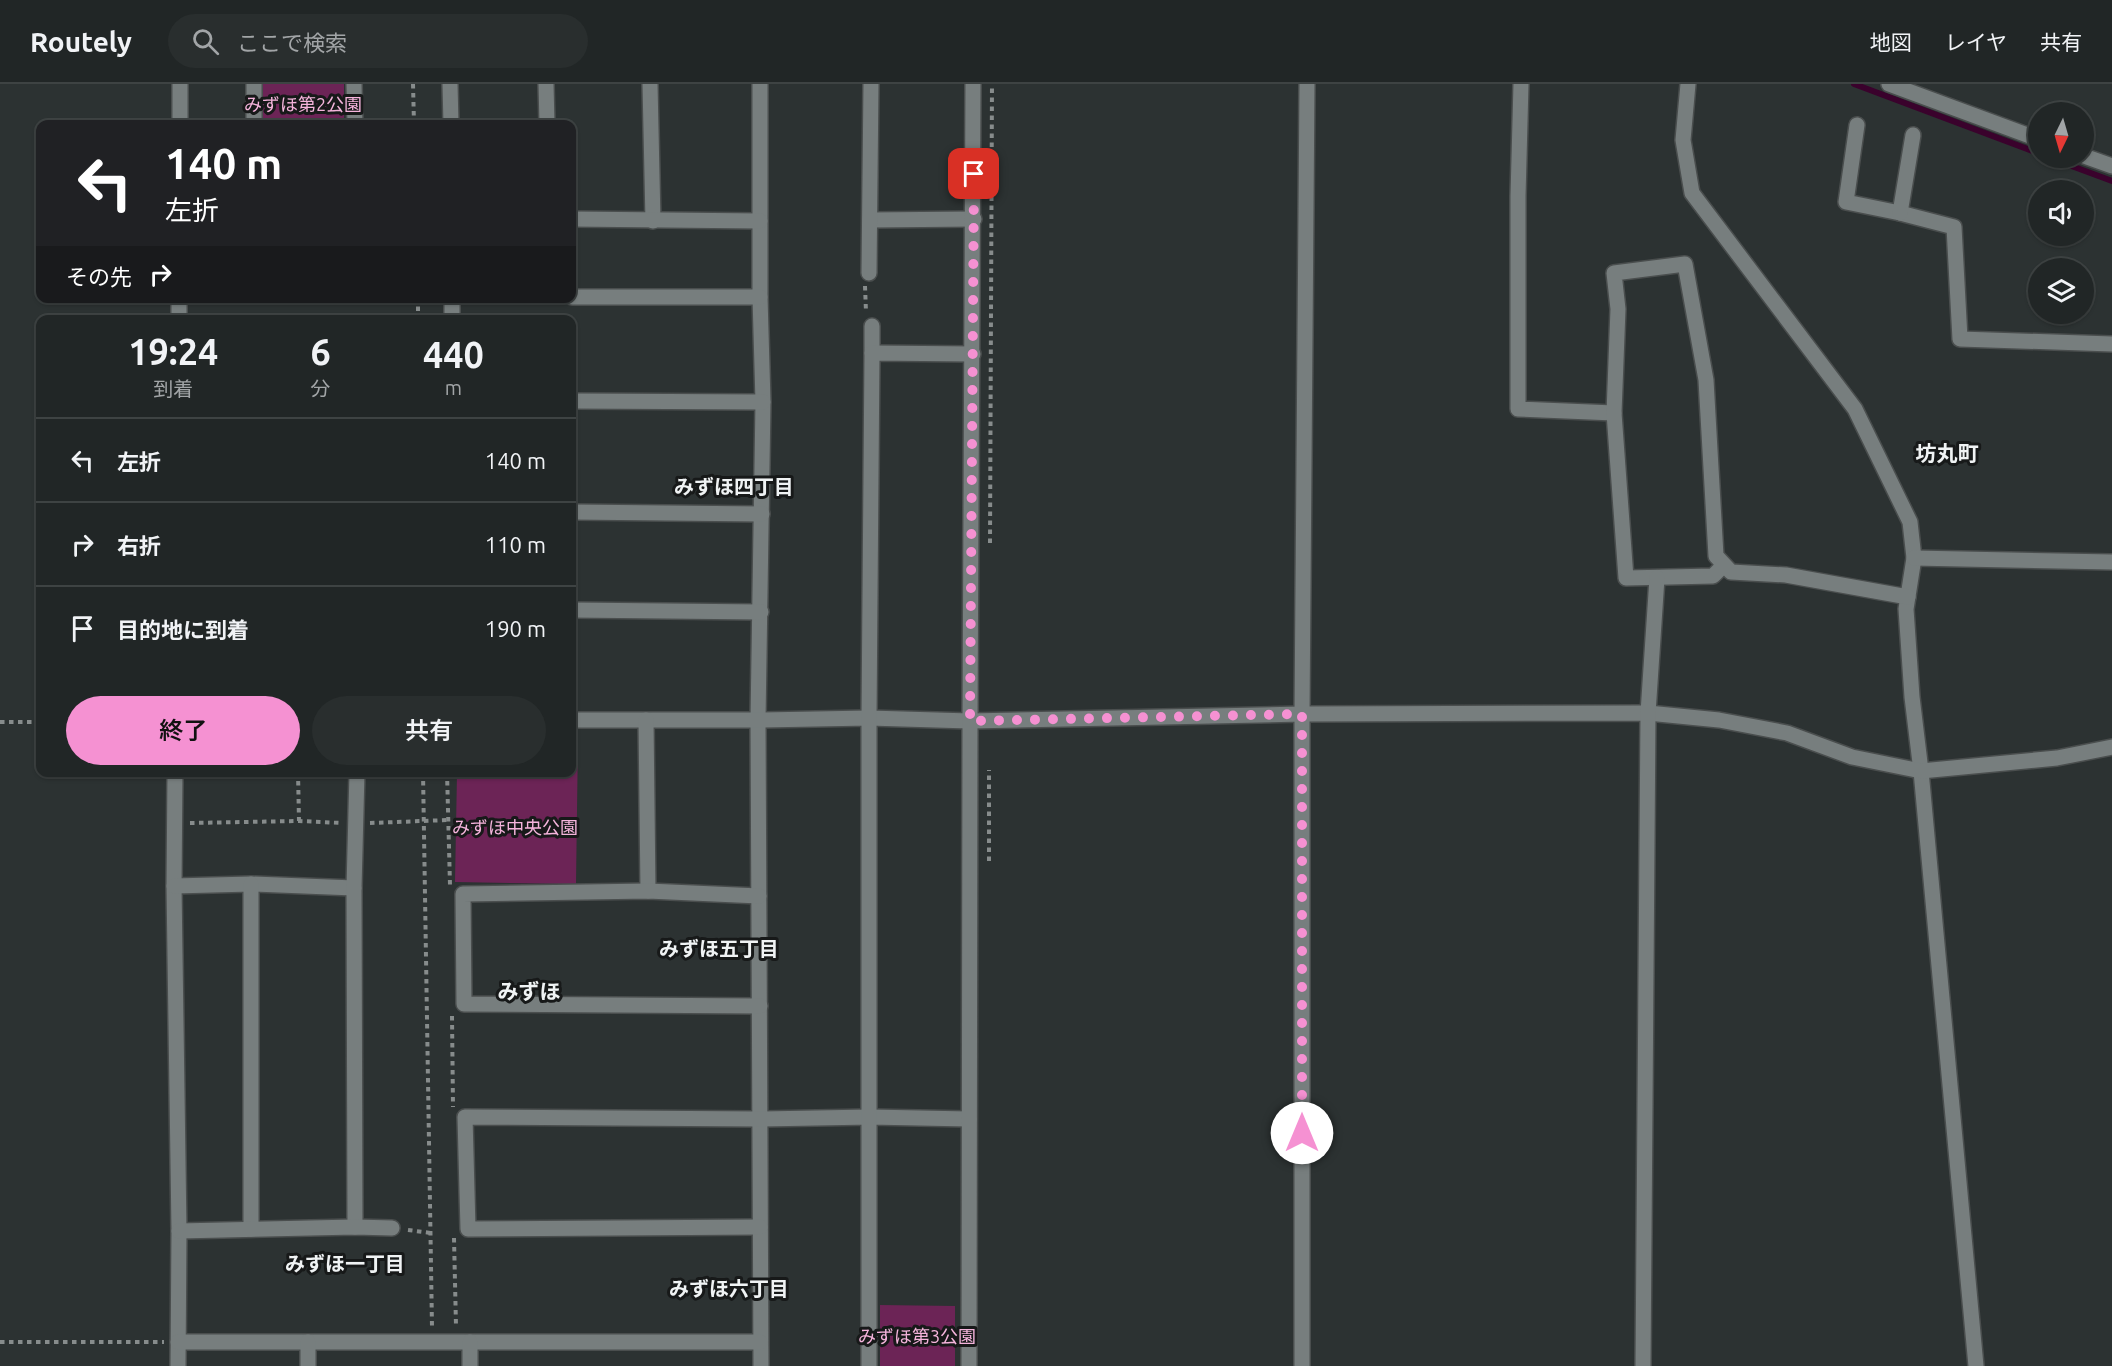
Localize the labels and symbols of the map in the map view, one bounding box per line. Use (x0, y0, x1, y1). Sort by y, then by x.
park label: みずほ第2公園 (244, 94, 362, 114)
north arrow (2028, 102, 2094, 168)
pin (948, 148, 999, 199)
district label: 坊丸町 (1916, 441, 1979, 465)
district label: みずほ四丁目 (674, 475, 794, 498)
park label: みずほ中央公園 (452, 817, 578, 837)
district label: みずほ五丁目 (659, 937, 779, 960)
district label: みずほ (498, 979, 561, 1003)
position arrow (1270, 1101, 1334, 1165)
district label: みずほ一丁目 (285, 1252, 405, 1275)
district label: みずほ六丁目 (669, 1277, 789, 1300)
park label: みずほ第3公園 (858, 1326, 976, 1346)

